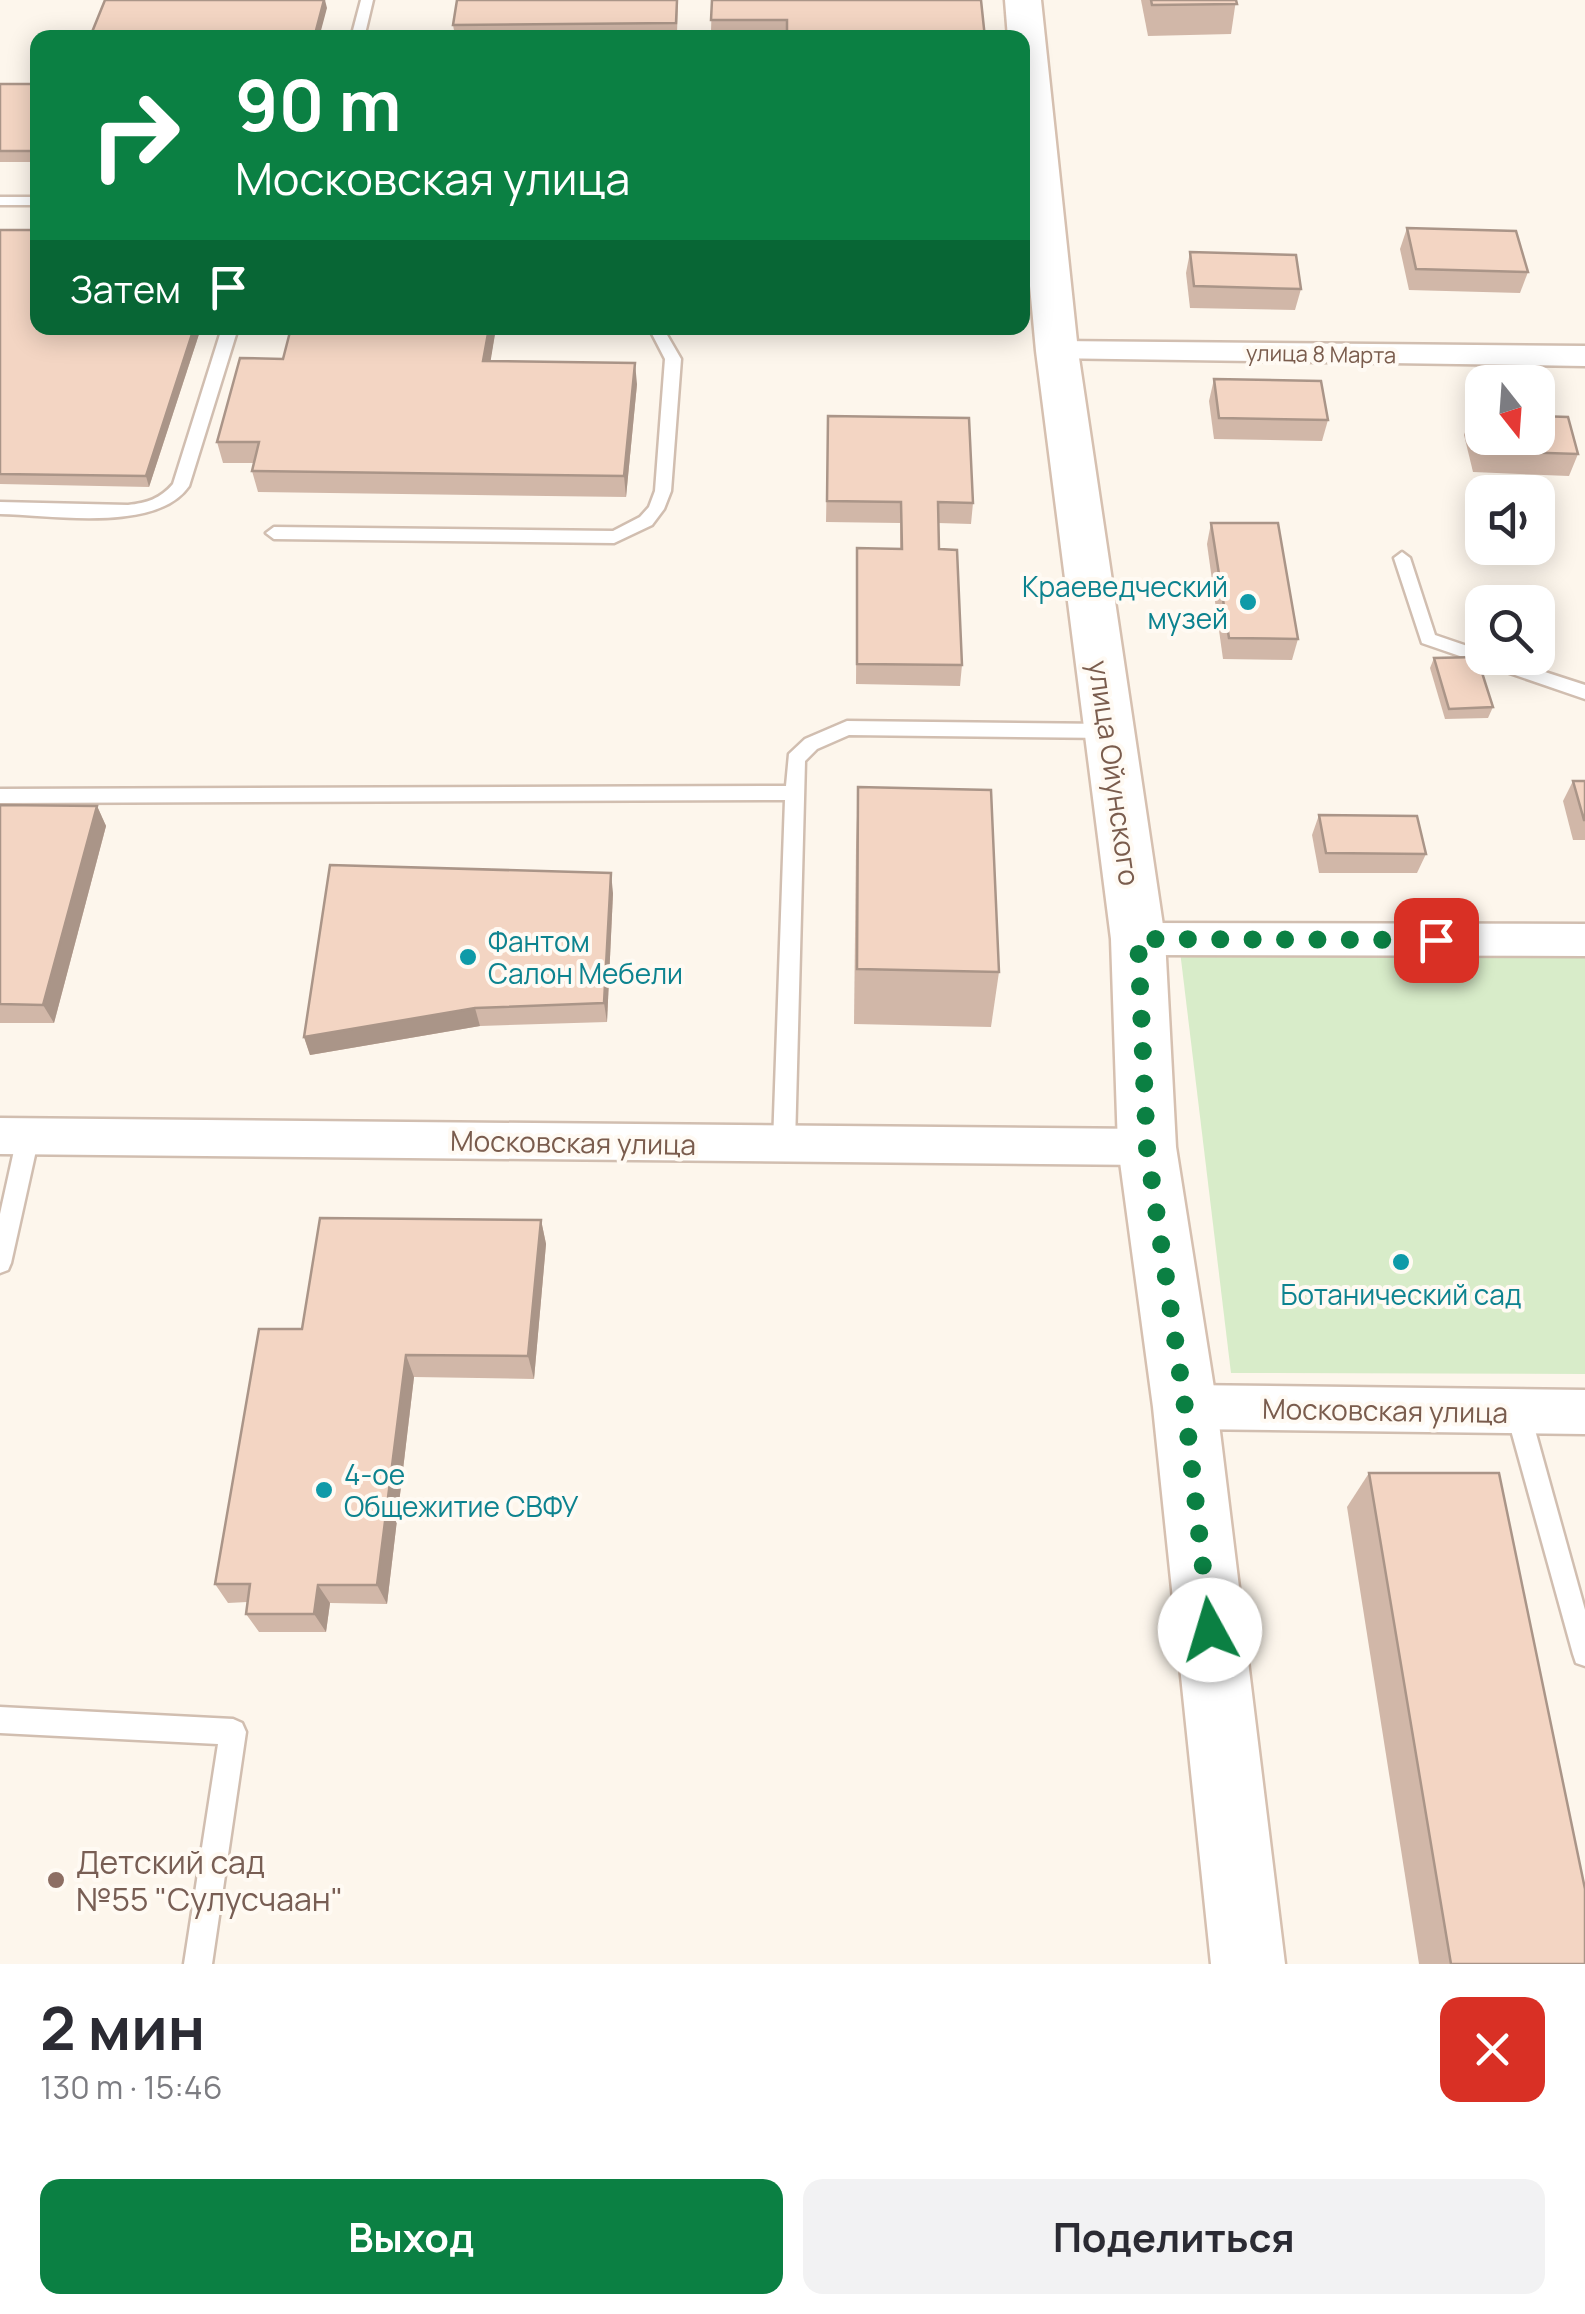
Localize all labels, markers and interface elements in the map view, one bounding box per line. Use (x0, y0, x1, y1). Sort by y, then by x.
text: 90 m (235, 56, 402, 152)
icon: right (70, 70, 200, 200)
text: Московская улица (235, 147, 630, 209)
icon: arrive (201, 260, 256, 315)
text: Затем (70, 262, 181, 314)
street label: улица 8 Марта (1246, 338, 1396, 370)
north arrow (1465, 365, 1555, 455)
map controls (1465, 365, 1555, 675)
button: sound (1465, 475, 1555, 565)
place label: Краеведческий музей (1022, 567, 1228, 637)
button: search (1465, 585, 1555, 675)
marker: Краеведческий музей (1237, 591, 1259, 613)
street label: улица Ойунского (1080, 658, 1150, 888)
pin (1394, 898, 1479, 983)
icon: arrive (1409, 913, 1464, 968)
place label: Фантом Салон Мебели (488, 922, 683, 992)
marker: Фантом Салон Мебели (457, 946, 479, 968)
street label: Московская улица (450, 1121, 696, 1163)
marker: Ботанический сад (1390, 1251, 1412, 1273)
place label: Ботанический сад (1281, 1275, 1521, 1313)
street label: Московская улица (1262, 1389, 1508, 1431)
place label: 4-ое Общежитие СВФУ (344, 1455, 579, 1525)
marker: 4-ое Общежитие СВФУ (313, 1479, 335, 1501)
position arrow (1158, 1578, 1262, 1682)
place label: Детский сад №55 "Сулусчаан" (76, 1840, 343, 1921)
marker: Детский сад №55 "Сулусчаан" (45, 1869, 67, 1891)
text: 2 мин (40, 1986, 205, 2068)
button: close (1440, 1997, 1545, 2102)
text: 130 m · 15:46 (40, 2065, 223, 2109)
button: Выход (40, 2179, 783, 2294)
button: Поделиться (803, 2179, 1545, 2294)

